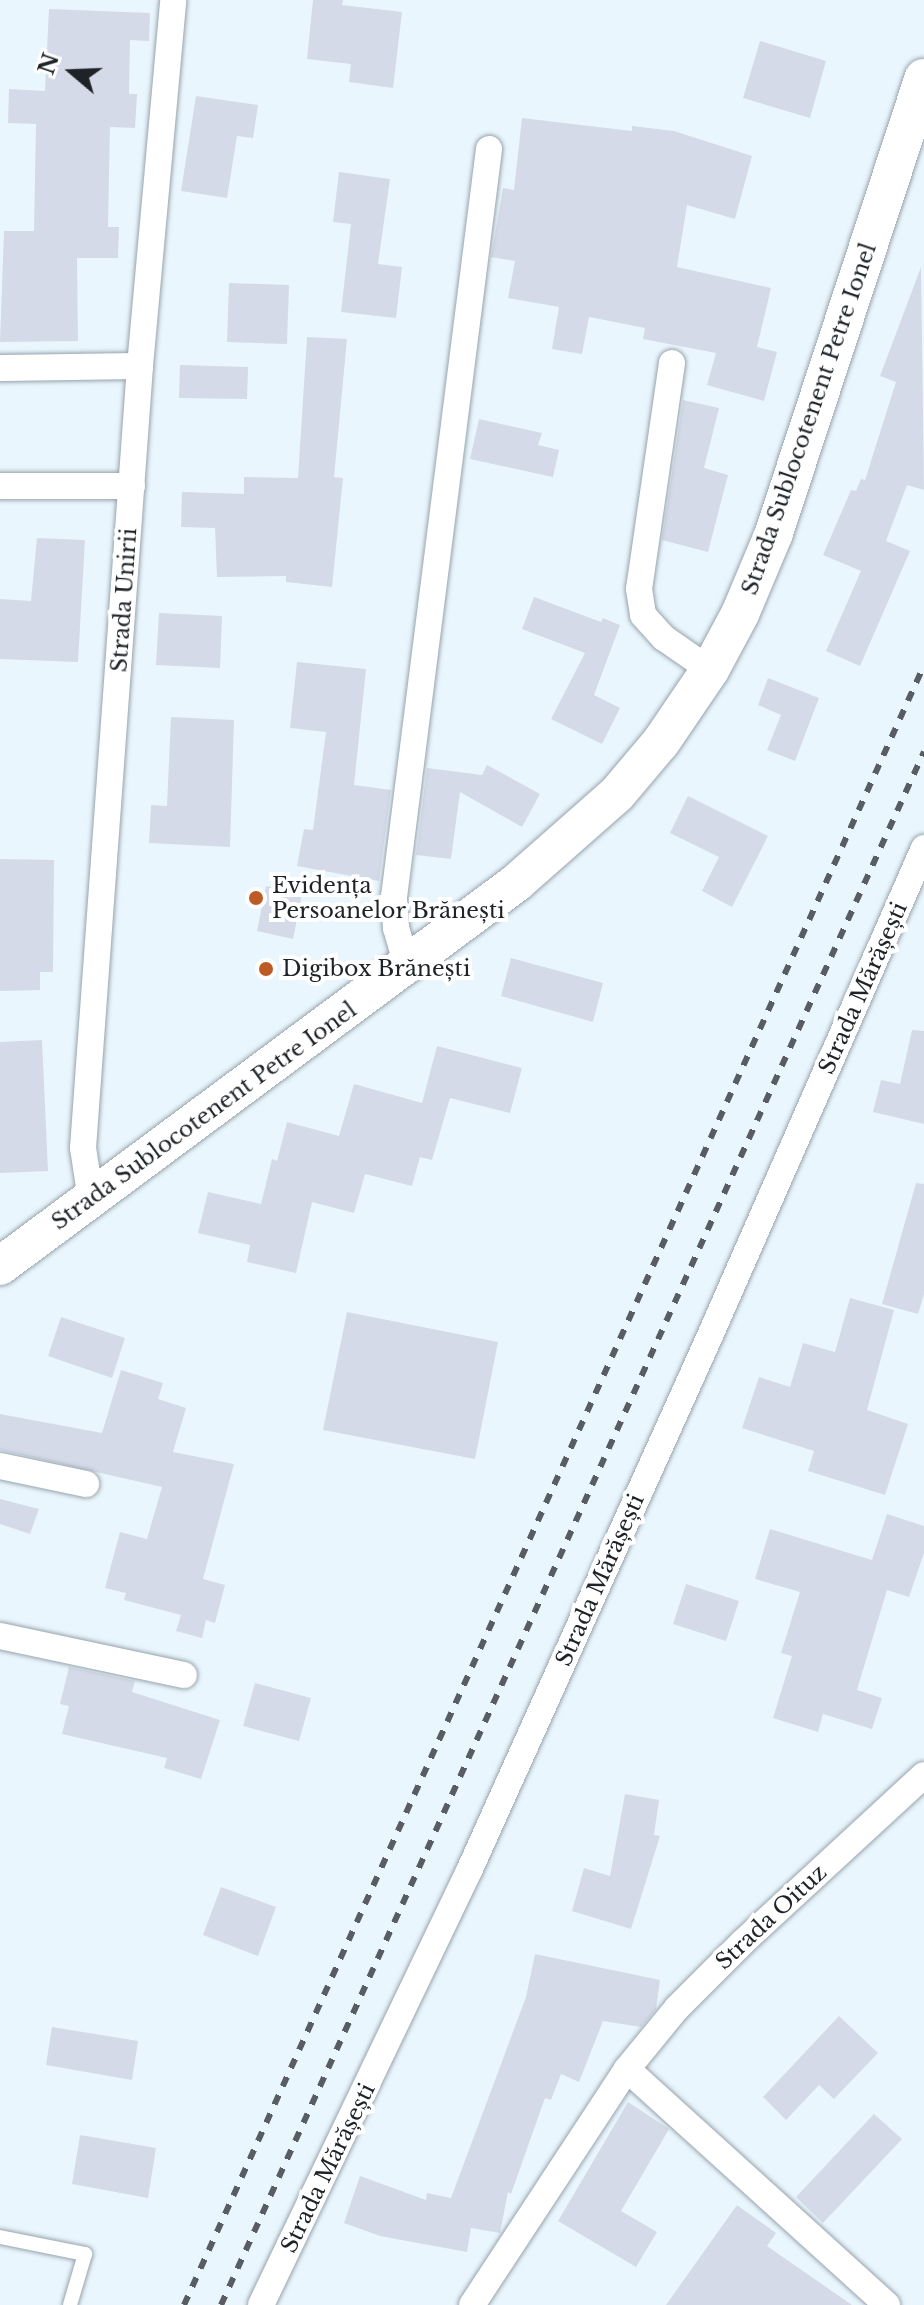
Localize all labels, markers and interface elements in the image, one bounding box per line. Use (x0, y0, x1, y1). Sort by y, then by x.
north arrow (32, 32, 112, 112)
text: N (33, 50, 65, 78)
street label: Strada Sublocotenent Petre Ionel (736, 240, 882, 598)
street label: Strada Unirii (106, 527, 142, 673)
place label: Evidența Persoanelor Brănești (272, 872, 505, 924)
marker: Evidența Persoanelor Brănești (247, 889, 265, 907)
street label: Strada Mărășești (813, 898, 913, 1078)
place label: Digibox Brănești (282, 956, 471, 982)
marker: Digibox Brănești (257, 960, 275, 978)
street label: Strada Sublocotenent Petre Ionel (46, 996, 362, 1236)
street label: Strada Mărășești (550, 1490, 650, 1670)
street label: Strada Oituz (710, 1859, 832, 1975)
street label: Strada Mărășești (275, 2079, 381, 2257)

